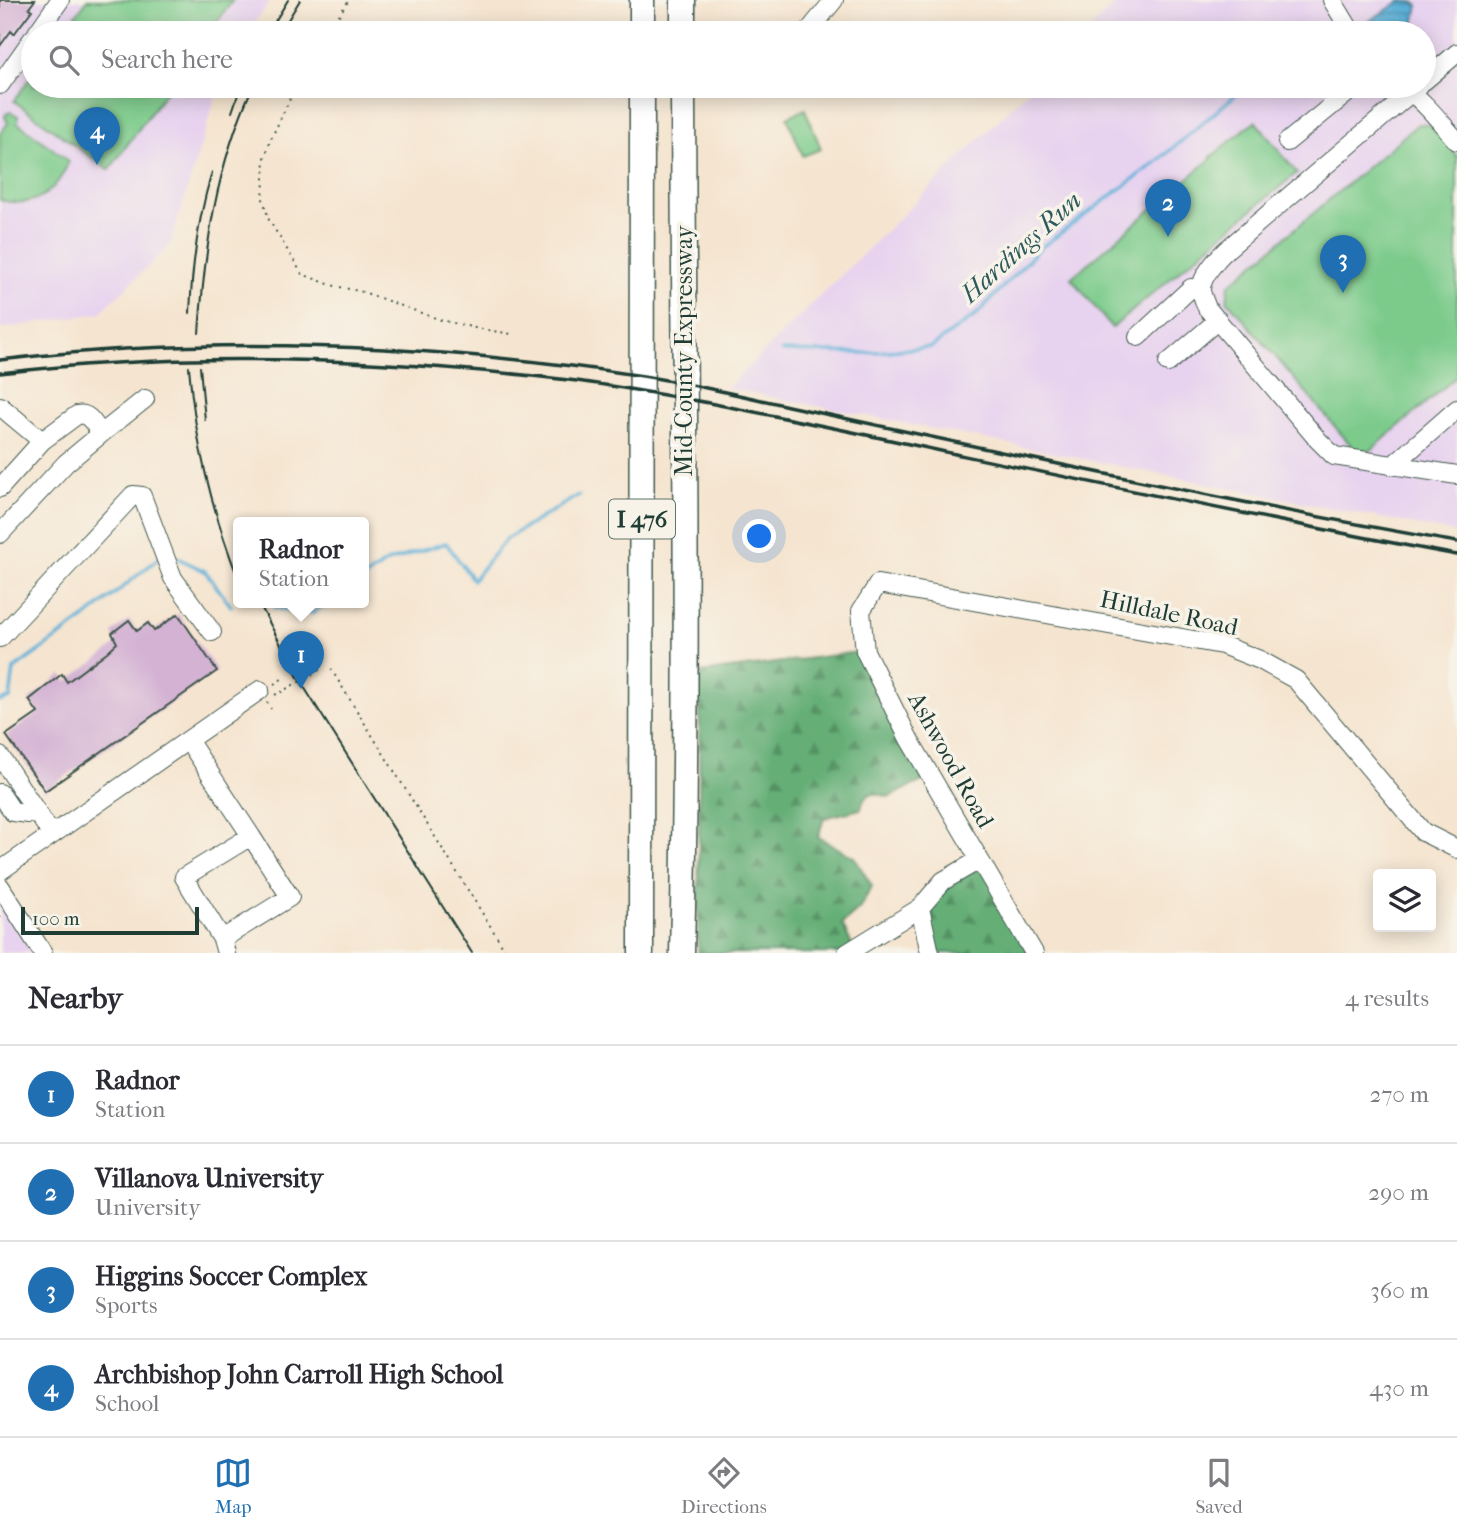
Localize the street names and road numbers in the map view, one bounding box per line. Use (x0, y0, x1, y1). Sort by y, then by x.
street label: Mid-County Expressway (670, 224, 698, 476)
road number: I 476 (609, 499, 675, 538)
street label: Hilldale Road (1097, 585, 1241, 641)
street label: Ashwood Road (902, 686, 1000, 833)

